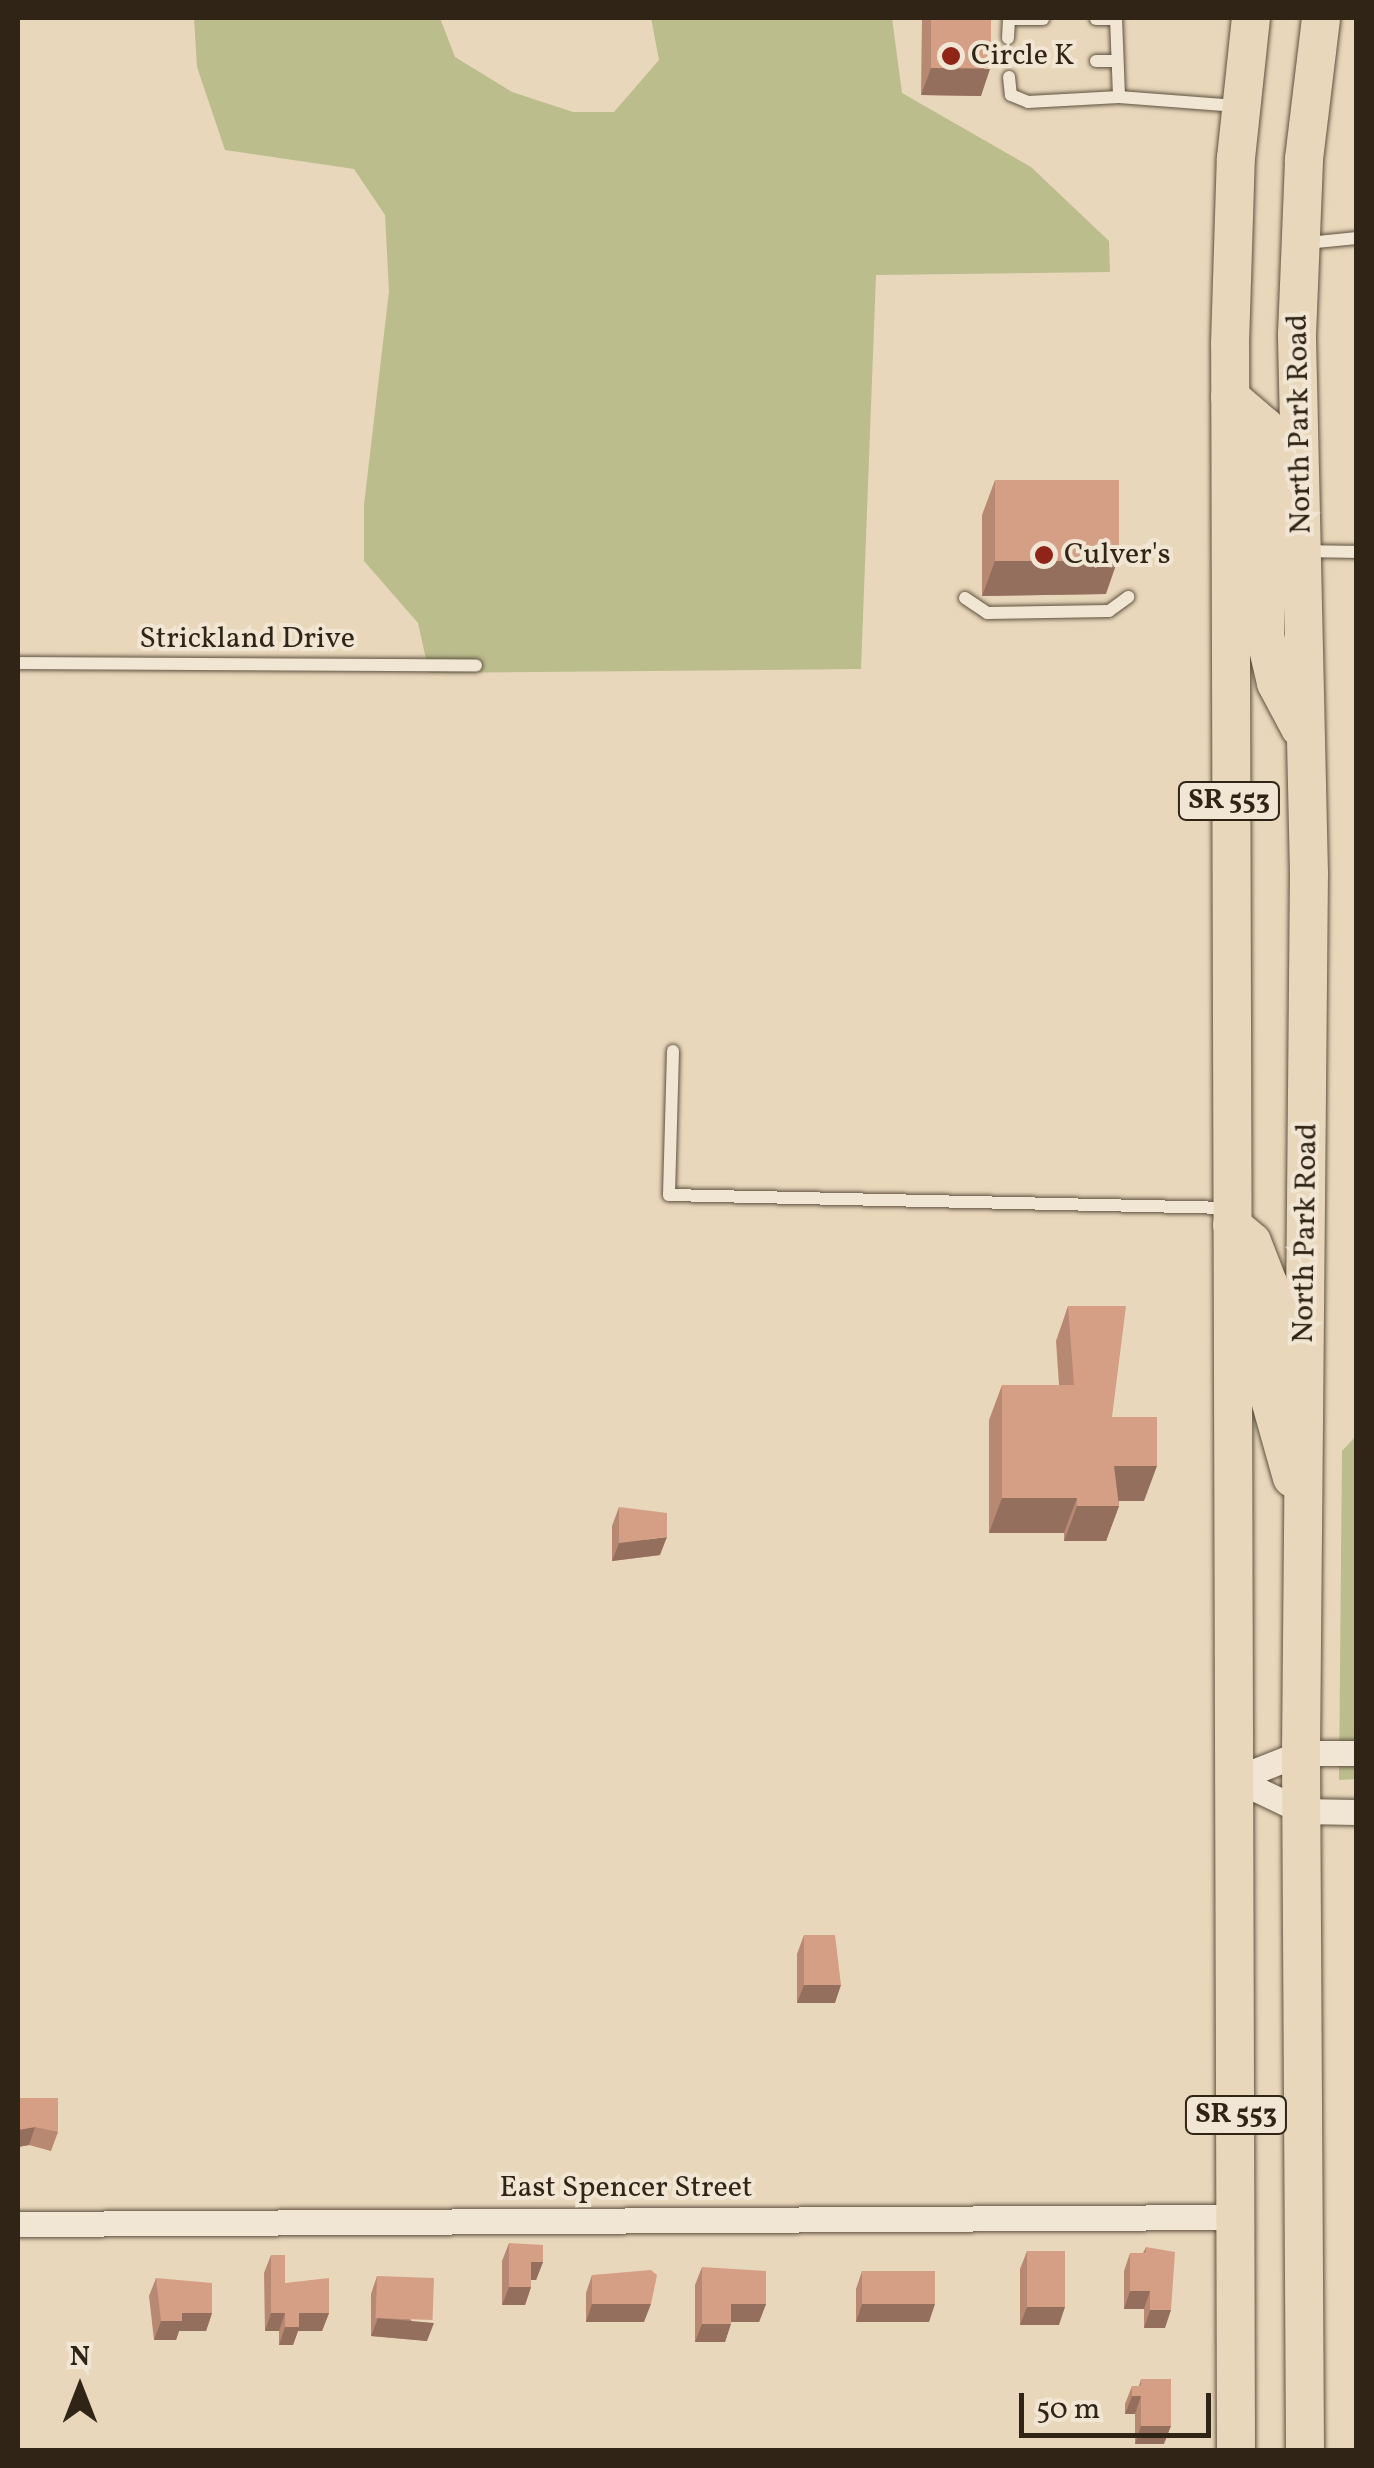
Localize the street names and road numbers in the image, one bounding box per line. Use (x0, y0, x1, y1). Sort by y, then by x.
street label: North Park Road (1280, 314, 1320, 534)
street label: Strickland Drive (139, 621, 355, 657)
road number: SR 553 (1176, 778, 1282, 824)
street label: North Park Road (1286, 1123, 1326, 1343)
road number: SR 553 (1184, 2092, 1288, 2138)
street label: East Spencer Street (499, 2170, 753, 2206)

